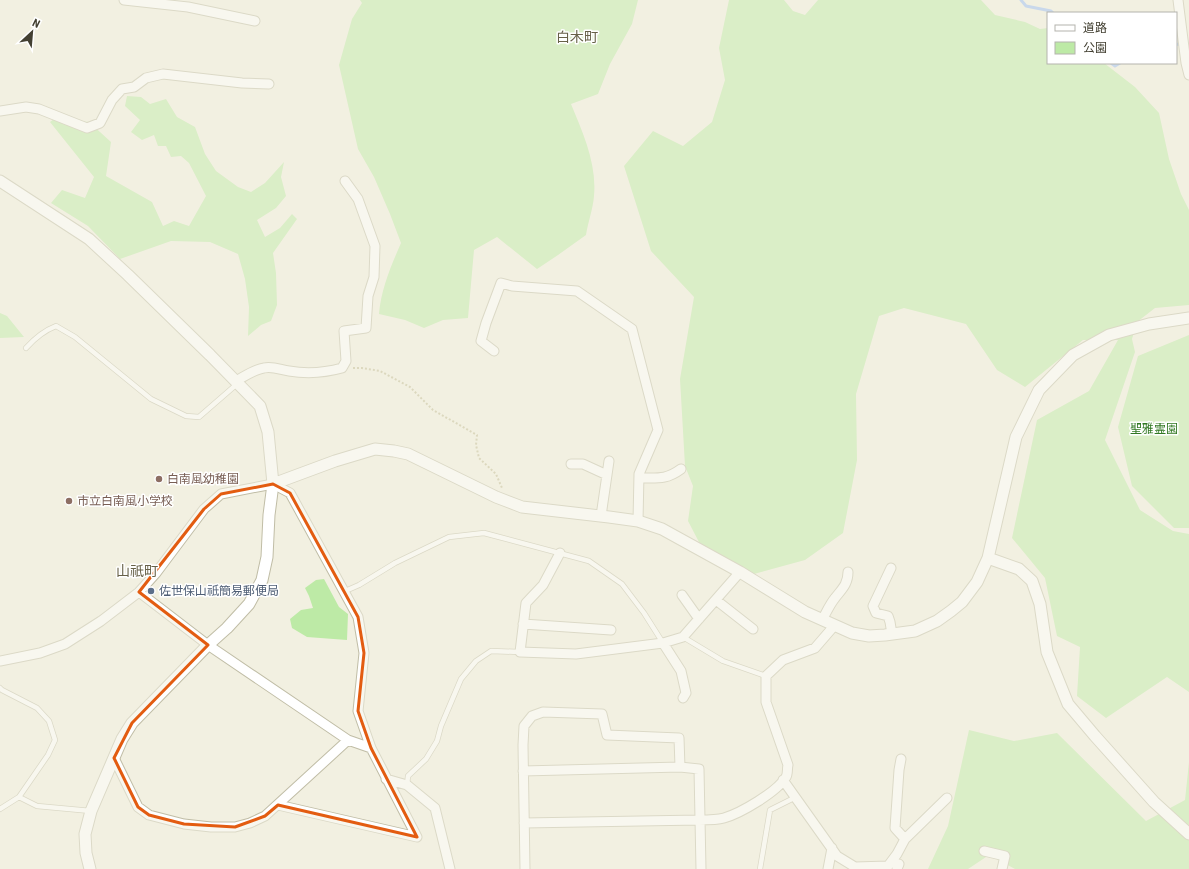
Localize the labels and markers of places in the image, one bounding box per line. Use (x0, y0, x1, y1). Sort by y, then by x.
place label: 白南風幼稚園 (167, 472, 239, 486)
marker: 白南風幼稚園 (154, 474, 164, 484)
place label: 市立白南風小学校 (77, 494, 173, 508)
marker: 市立白南風小学校 (64, 496, 74, 506)
place label: 佐世保山祇簡易郵便局 (159, 584, 279, 598)
marker: 佐世保山祇簡易郵便局 (146, 586, 156, 596)

